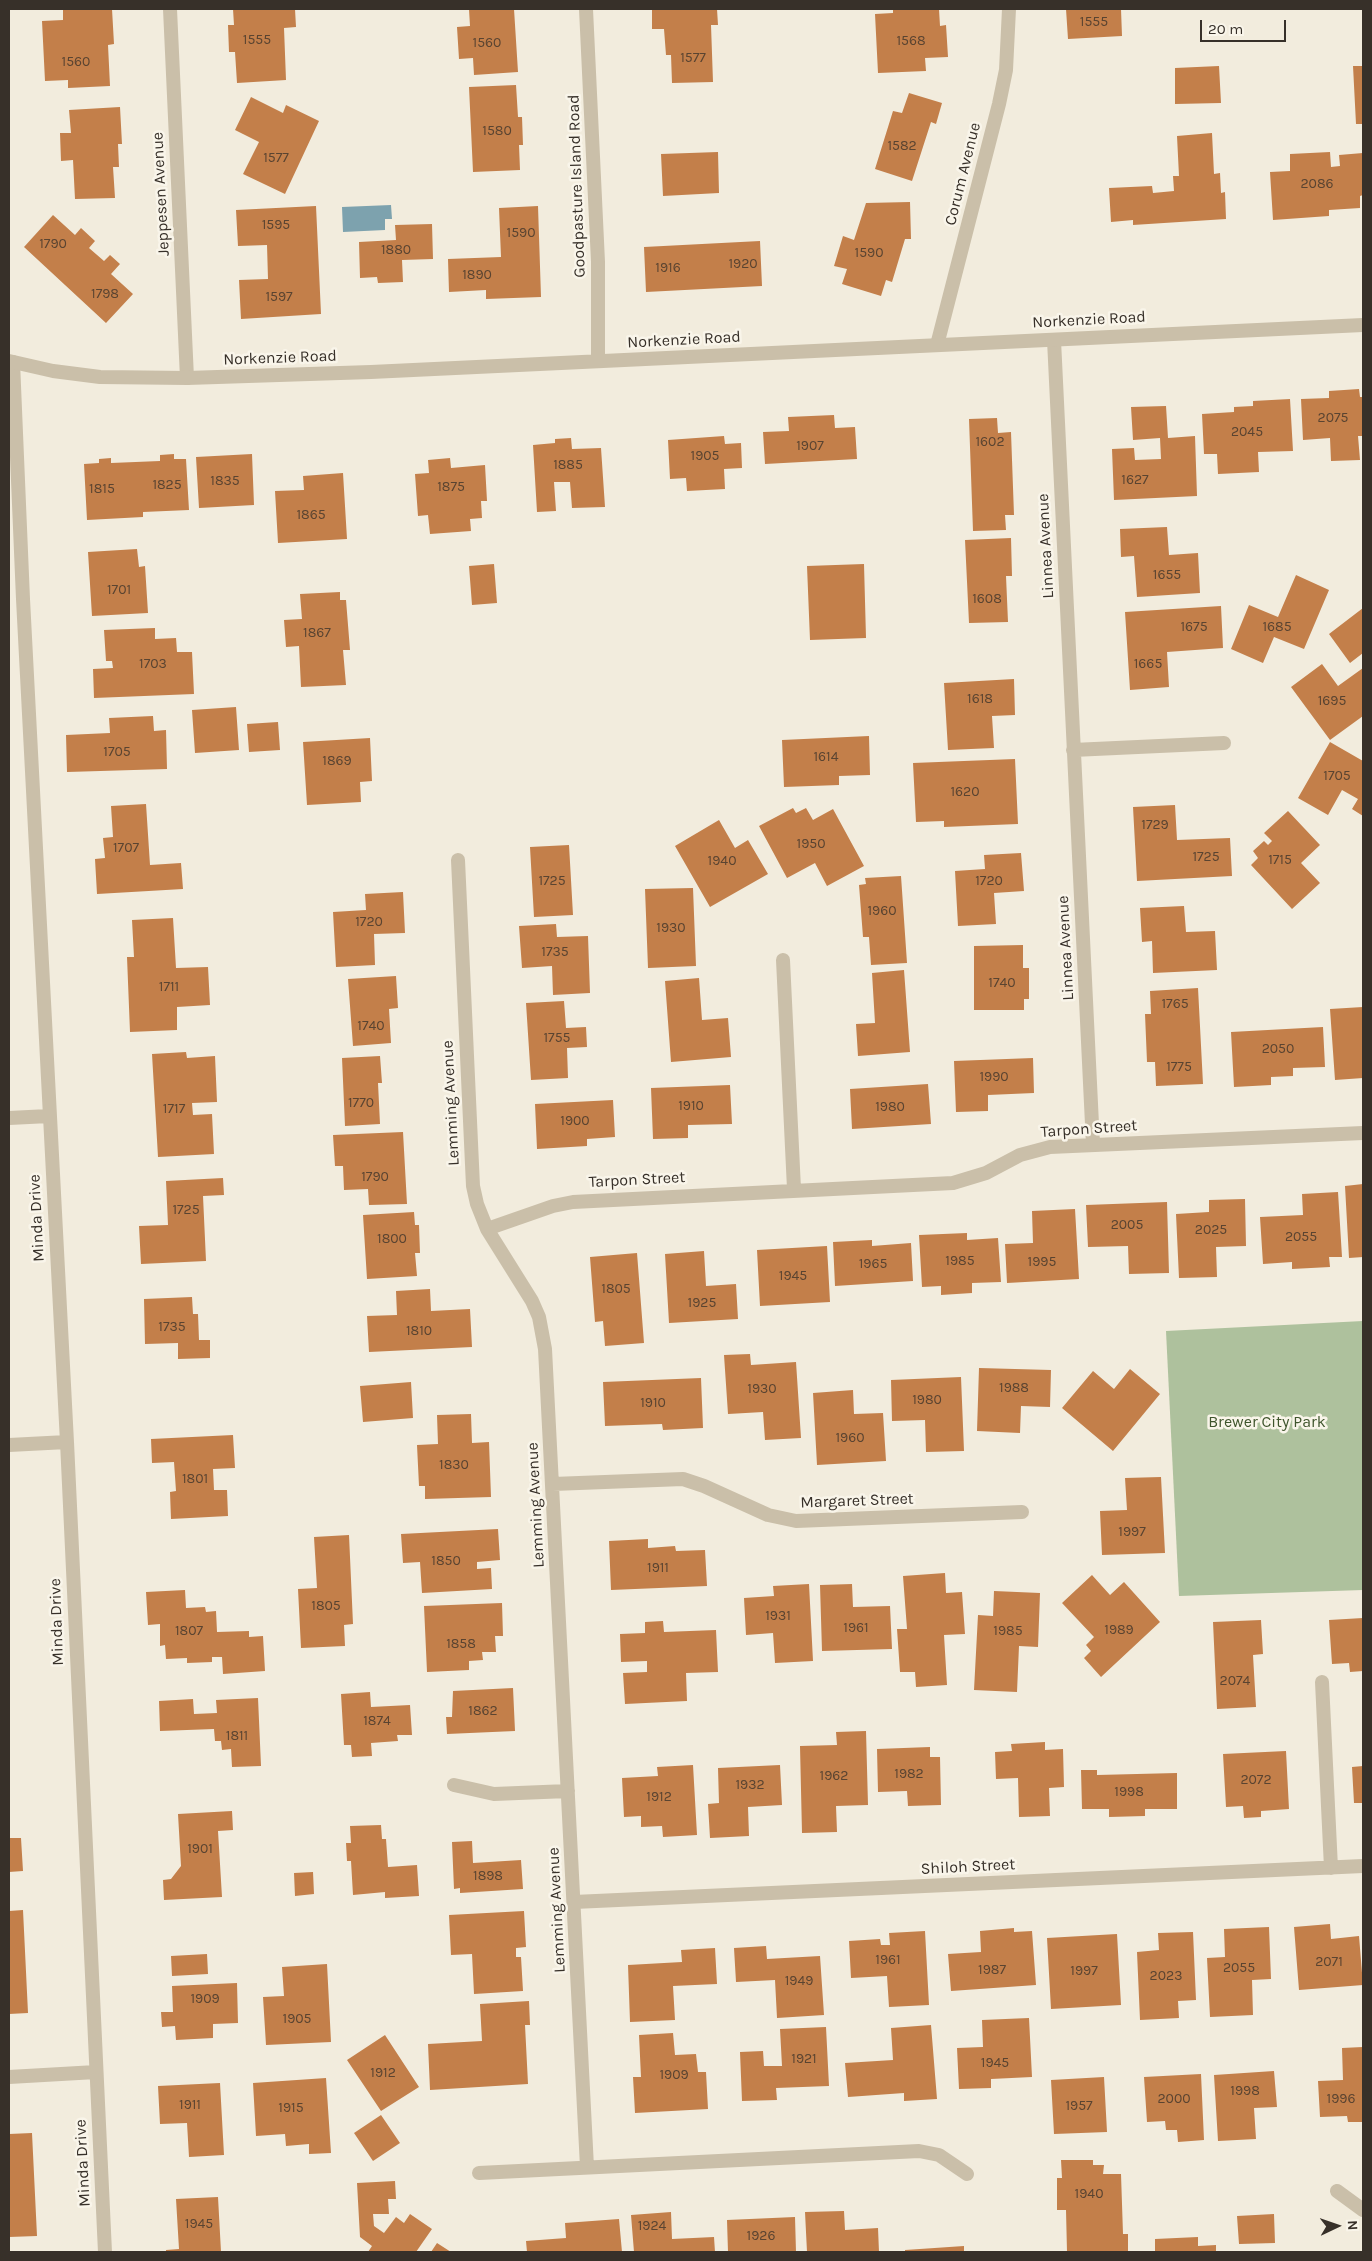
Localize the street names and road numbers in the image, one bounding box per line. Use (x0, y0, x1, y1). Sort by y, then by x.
street label: Goodpasture Island Road (564, 94, 590, 278)
street label: Corum Avenue (941, 121, 985, 227)
street label: Jeppesen Avenue (148, 131, 174, 257)
street label: Norkenzie Road (1032, 307, 1146, 333)
street label: Norkenzie Road (627, 327, 741, 353)
street label: Norkenzie Road (223, 346, 337, 370)
street label: Linnea Avenue (1034, 493, 1058, 599)
street label: Linnea Avenue (1054, 895, 1078, 1001)
street label: Lemming Avenue (438, 1040, 464, 1166)
street label: Tarpon Street (1040, 1116, 1138, 1142)
street label: Tarpon Street (588, 1168, 686, 1192)
street label: Minda Drive (25, 1174, 49, 1262)
street label: Lemming Avenue (523, 1442, 549, 1568)
street label: Margaret Street (800, 1489, 914, 1513)
street label: Minda Drive (46, 1578, 68, 1666)
street label: Lemming Avenue (544, 1847, 570, 1973)
street label: Shiloh Street (920, 1855, 1016, 1879)
street label: Minda Drive (71, 2119, 95, 2207)

